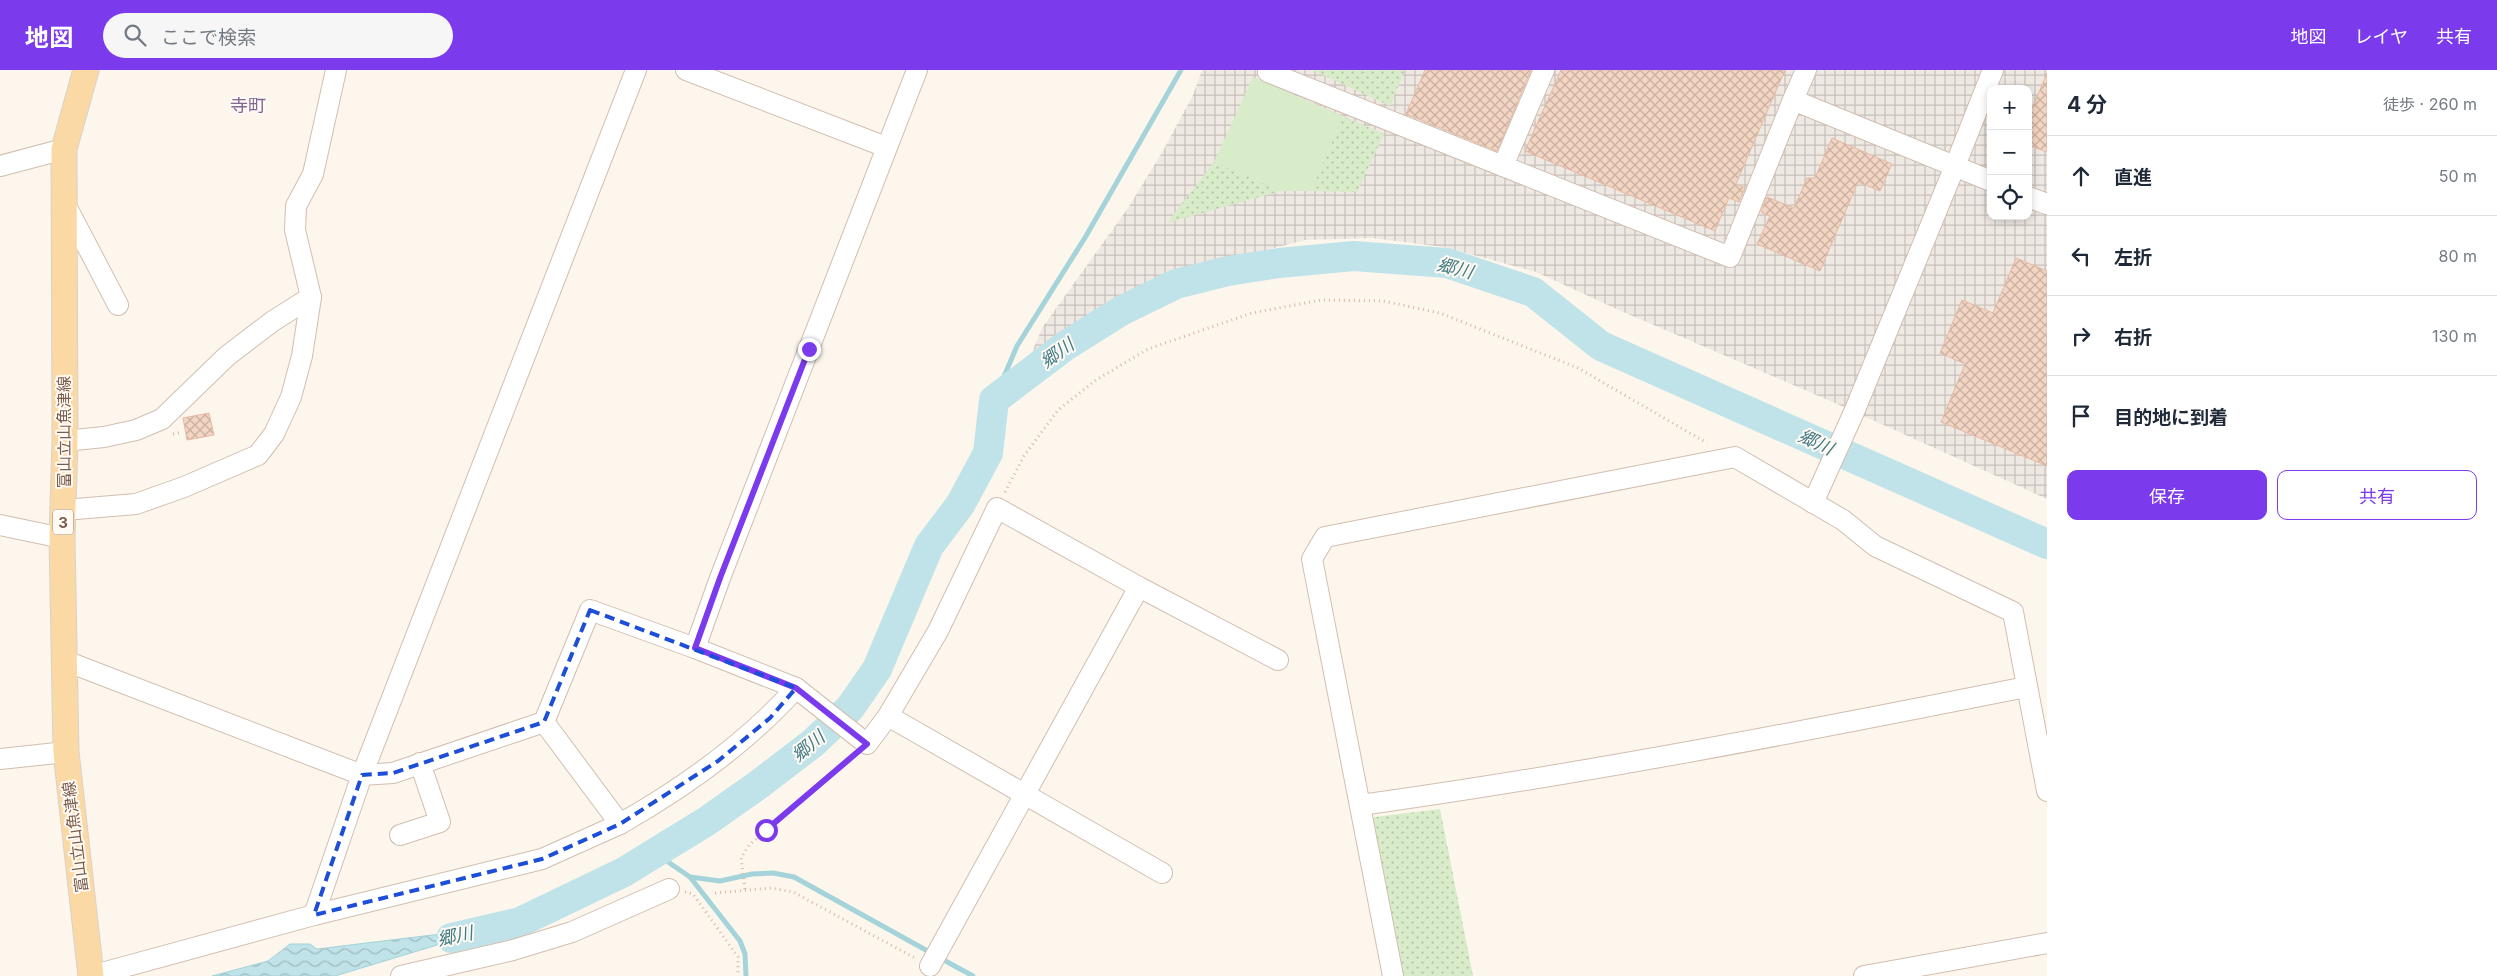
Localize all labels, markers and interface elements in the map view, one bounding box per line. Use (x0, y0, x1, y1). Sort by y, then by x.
search box (103, 13, 453, 58)
icon: search (121, 21, 149, 49)
text: 地図 (25, 23, 73, 52)
text: ここで検索 (161, 26, 256, 49)
text: 地図 (2291, 26, 2327, 47)
text: レイヤ (2355, 26, 2408, 47)
text: 共有 (2436, 26, 2472, 47)
map controls (1987, 85, 2032, 220)
button: + (1987, 85, 2032, 130)
text: 4 分 (2067, 92, 2107, 117)
text: 徒歩 · 260 m (2383, 94, 2477, 114)
district label: 寺町 (230, 95, 266, 116)
button: − (1987, 130, 2032, 175)
icon: ahead (2067, 162, 2095, 190)
text: 直進 (2114, 166, 2152, 189)
text: 50 m (2439, 166, 2477, 186)
button: locate (1987, 175, 2032, 220)
icon: left (2067, 242, 2095, 270)
text: 左折 (2114, 246, 2152, 269)
text: 80 m (2438, 246, 2477, 266)
water label: 郷川 (1435, 253, 1477, 283)
icon: right (2067, 322, 2095, 350)
text: 右折 (2114, 326, 2152, 349)
text: 130 m (2432, 326, 2477, 346)
water label: 郷川 (1036, 333, 1079, 372)
route end (798, 338, 821, 361)
street label: 富山立山魚津線 (54, 376, 74, 488)
icon: arrive (2067, 402, 2095, 430)
text: 目的地に到着 (2114, 406, 2228, 429)
water label: 郷川 (1795, 425, 1839, 460)
button: 保存 (2067, 470, 2267, 520)
button: 共有 (2277, 470, 2477, 520)
road number: 3 (53, 510, 73, 534)
water label: 郷川 (787, 725, 830, 766)
street label: 富山立山魚津線 (58, 780, 92, 894)
route start (755, 819, 778, 842)
water label: 郷川 (435, 922, 477, 950)

